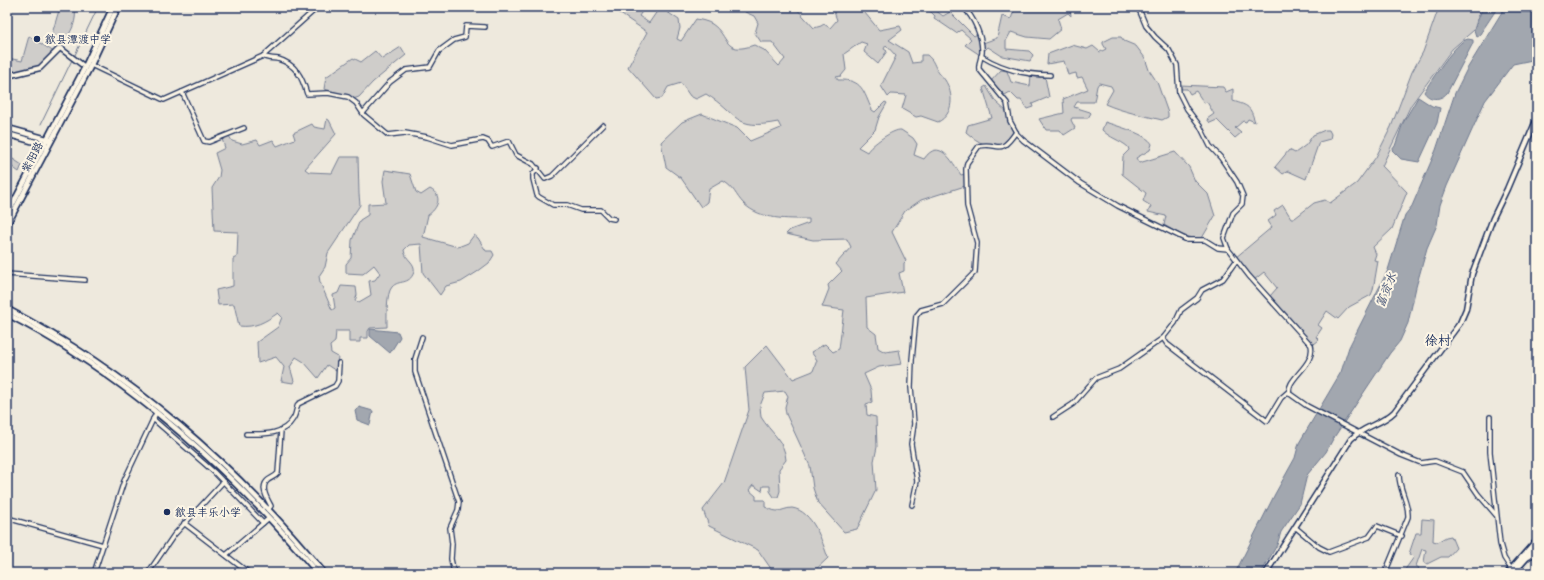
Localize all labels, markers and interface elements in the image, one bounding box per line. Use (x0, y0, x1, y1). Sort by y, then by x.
place label: 歙县潭渡中学 (45, 33, 111, 47)
marker: 歙县潭渡中学 (32, 34, 42, 44)
street label: 紫阳路 (20, 140, 47, 175)
water label: 富资水 (1374, 270, 1401, 310)
district label: 徐村 (1425, 333, 1451, 350)
place label: 歙县丰乐小学 (175, 506, 241, 520)
marker: 歙县丰乐小学 (162, 507, 172, 517)

